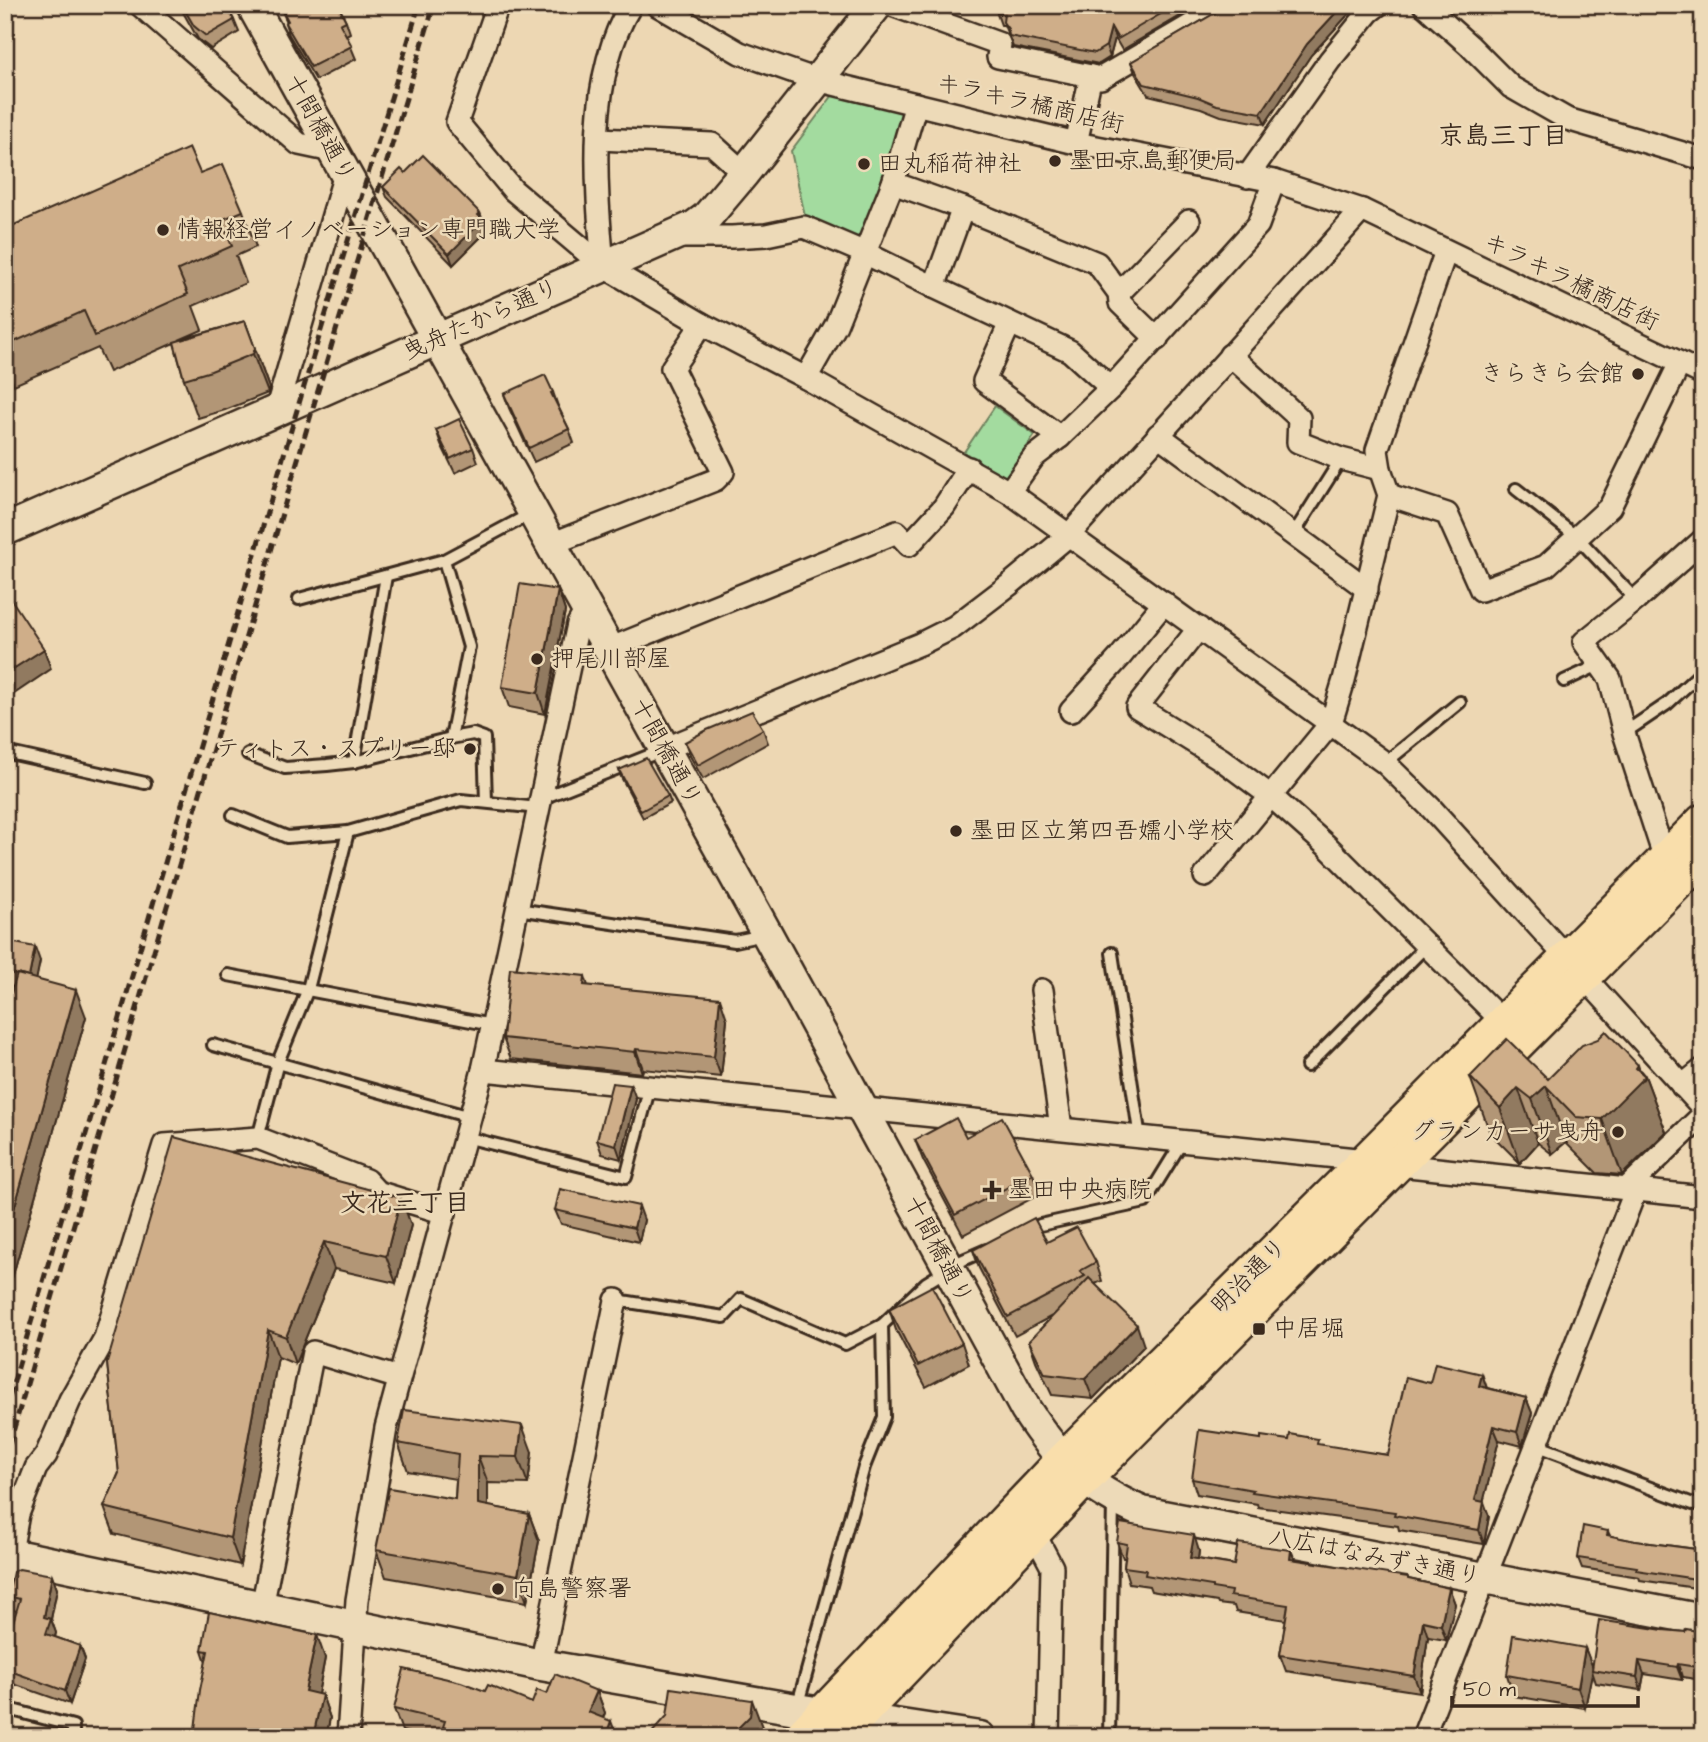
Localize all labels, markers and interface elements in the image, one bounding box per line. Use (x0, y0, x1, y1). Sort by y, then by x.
street label: キラキラ橘商店街 (933, 66, 1127, 142)
street label: 十間橋通り (276, 67, 364, 189)
district label: 京島三丁目 (1438, 118, 1568, 154)
place label: 墨田京島郵便局 (1069, 144, 1237, 178)
place label: 田丸稲荷神社 (878, 147, 1022, 181)
marker: 墨田京島郵便局 (1047, 153, 1063, 169)
marker: 田丸稲荷神社 (856, 156, 872, 172)
place label: 情報経営イノベーション専門職大学 (177, 213, 561, 247)
marker: 情報経営イノベーション専門職大学 (155, 222, 171, 238)
street label: キラキラ橘商店街 (1477, 225, 1665, 339)
street label: 曳舟たから通り (397, 270, 565, 370)
place label: きらきら会館 (1480, 357, 1624, 391)
marker: きらきら会館 (1630, 366, 1646, 382)
place label: 押尾川部屋 (551, 642, 671, 676)
marker: 押尾川部屋 (529, 651, 545, 667)
street label: 十間橋通り (622, 691, 710, 813)
place label: ティトス・スプリー邸 (216, 732, 456, 766)
marker: ティトス・スプリー邸 (462, 741, 478, 757)
place label: 墨田区立第四吾嬬小学校 (970, 814, 1234, 848)
marker: 墨田区立第四吾嬬小学校 (948, 823, 964, 839)
place label: グランカーサ曳舟 (1411, 1115, 1604, 1149)
marker: グランカーサ曳舟 (1610, 1124, 1626, 1140)
place label: 墨田中央病院 (1008, 1173, 1152, 1207)
marker: 墨田中央病院 (982, 1180, 1002, 1200)
district label: 文花三丁目 (340, 1185, 470, 1221)
street label: 十間橋通り (895, 1189, 981, 1311)
street label: 明治通り (1203, 1230, 1295, 1322)
place label: 中居堀 (1273, 1312, 1345, 1346)
marker: 中居堀 (1251, 1321, 1267, 1337)
street label: 八広はなみずき通り (1266, 1520, 1484, 1594)
place label: 向島警察署 (512, 1572, 632, 1606)
marker: 向島警察署 (490, 1581, 506, 1597)
scale bar (1452, 1665, 1638, 1709)
text: 50 m (1463, 1675, 1517, 1704)

